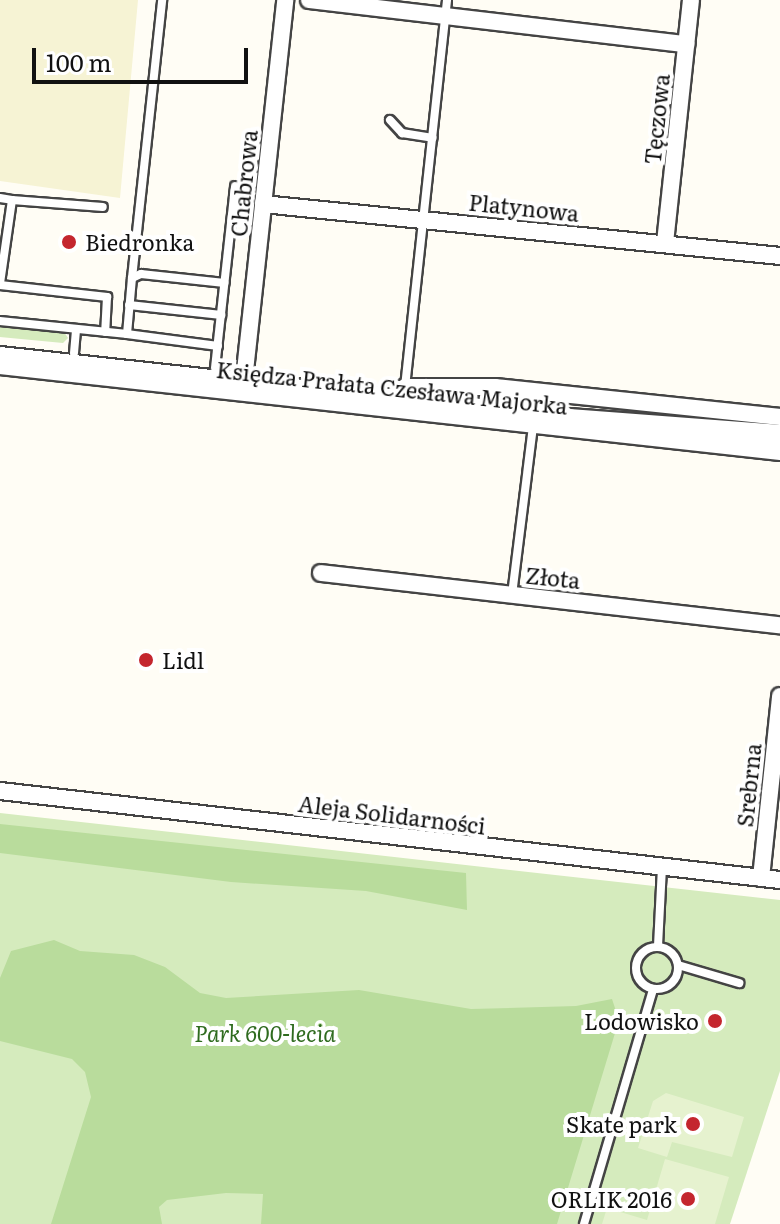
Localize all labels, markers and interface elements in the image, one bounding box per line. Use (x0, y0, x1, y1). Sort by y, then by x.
scale bar (36, 32, 252, 82)
text: 100 m (46, 44, 112, 79)
street label: Tęczowa (638, 72, 674, 166)
street label: Chabrowa (224, 128, 262, 238)
street label: Platynowa (467, 188, 581, 226)
place label: Biedronka (85, 229, 194, 255)
marker: Biedronka (60, 233, 78, 251)
street label: Księdza Prałata Czesława Majorka (215, 355, 569, 419)
street label: Złota (524, 561, 582, 593)
place label: Lidl (162, 647, 204, 673)
marker: Lidl (137, 651, 155, 669)
street label: Srebrna (730, 742, 766, 828)
street label: Aleja Solidarności (297, 789, 487, 839)
place label: Lodowisko (584, 1008, 699, 1034)
marker: Lodowisko (706, 1012, 724, 1030)
park label: Park 600-lecia (194, 1020, 336, 1046)
place label: Skate park (566, 1111, 677, 1137)
marker: Skate park (684, 1115, 702, 1133)
place label: ORLIK 2016 (551, 1186, 672, 1212)
marker: ORLIK 2016 (679, 1190, 697, 1208)

